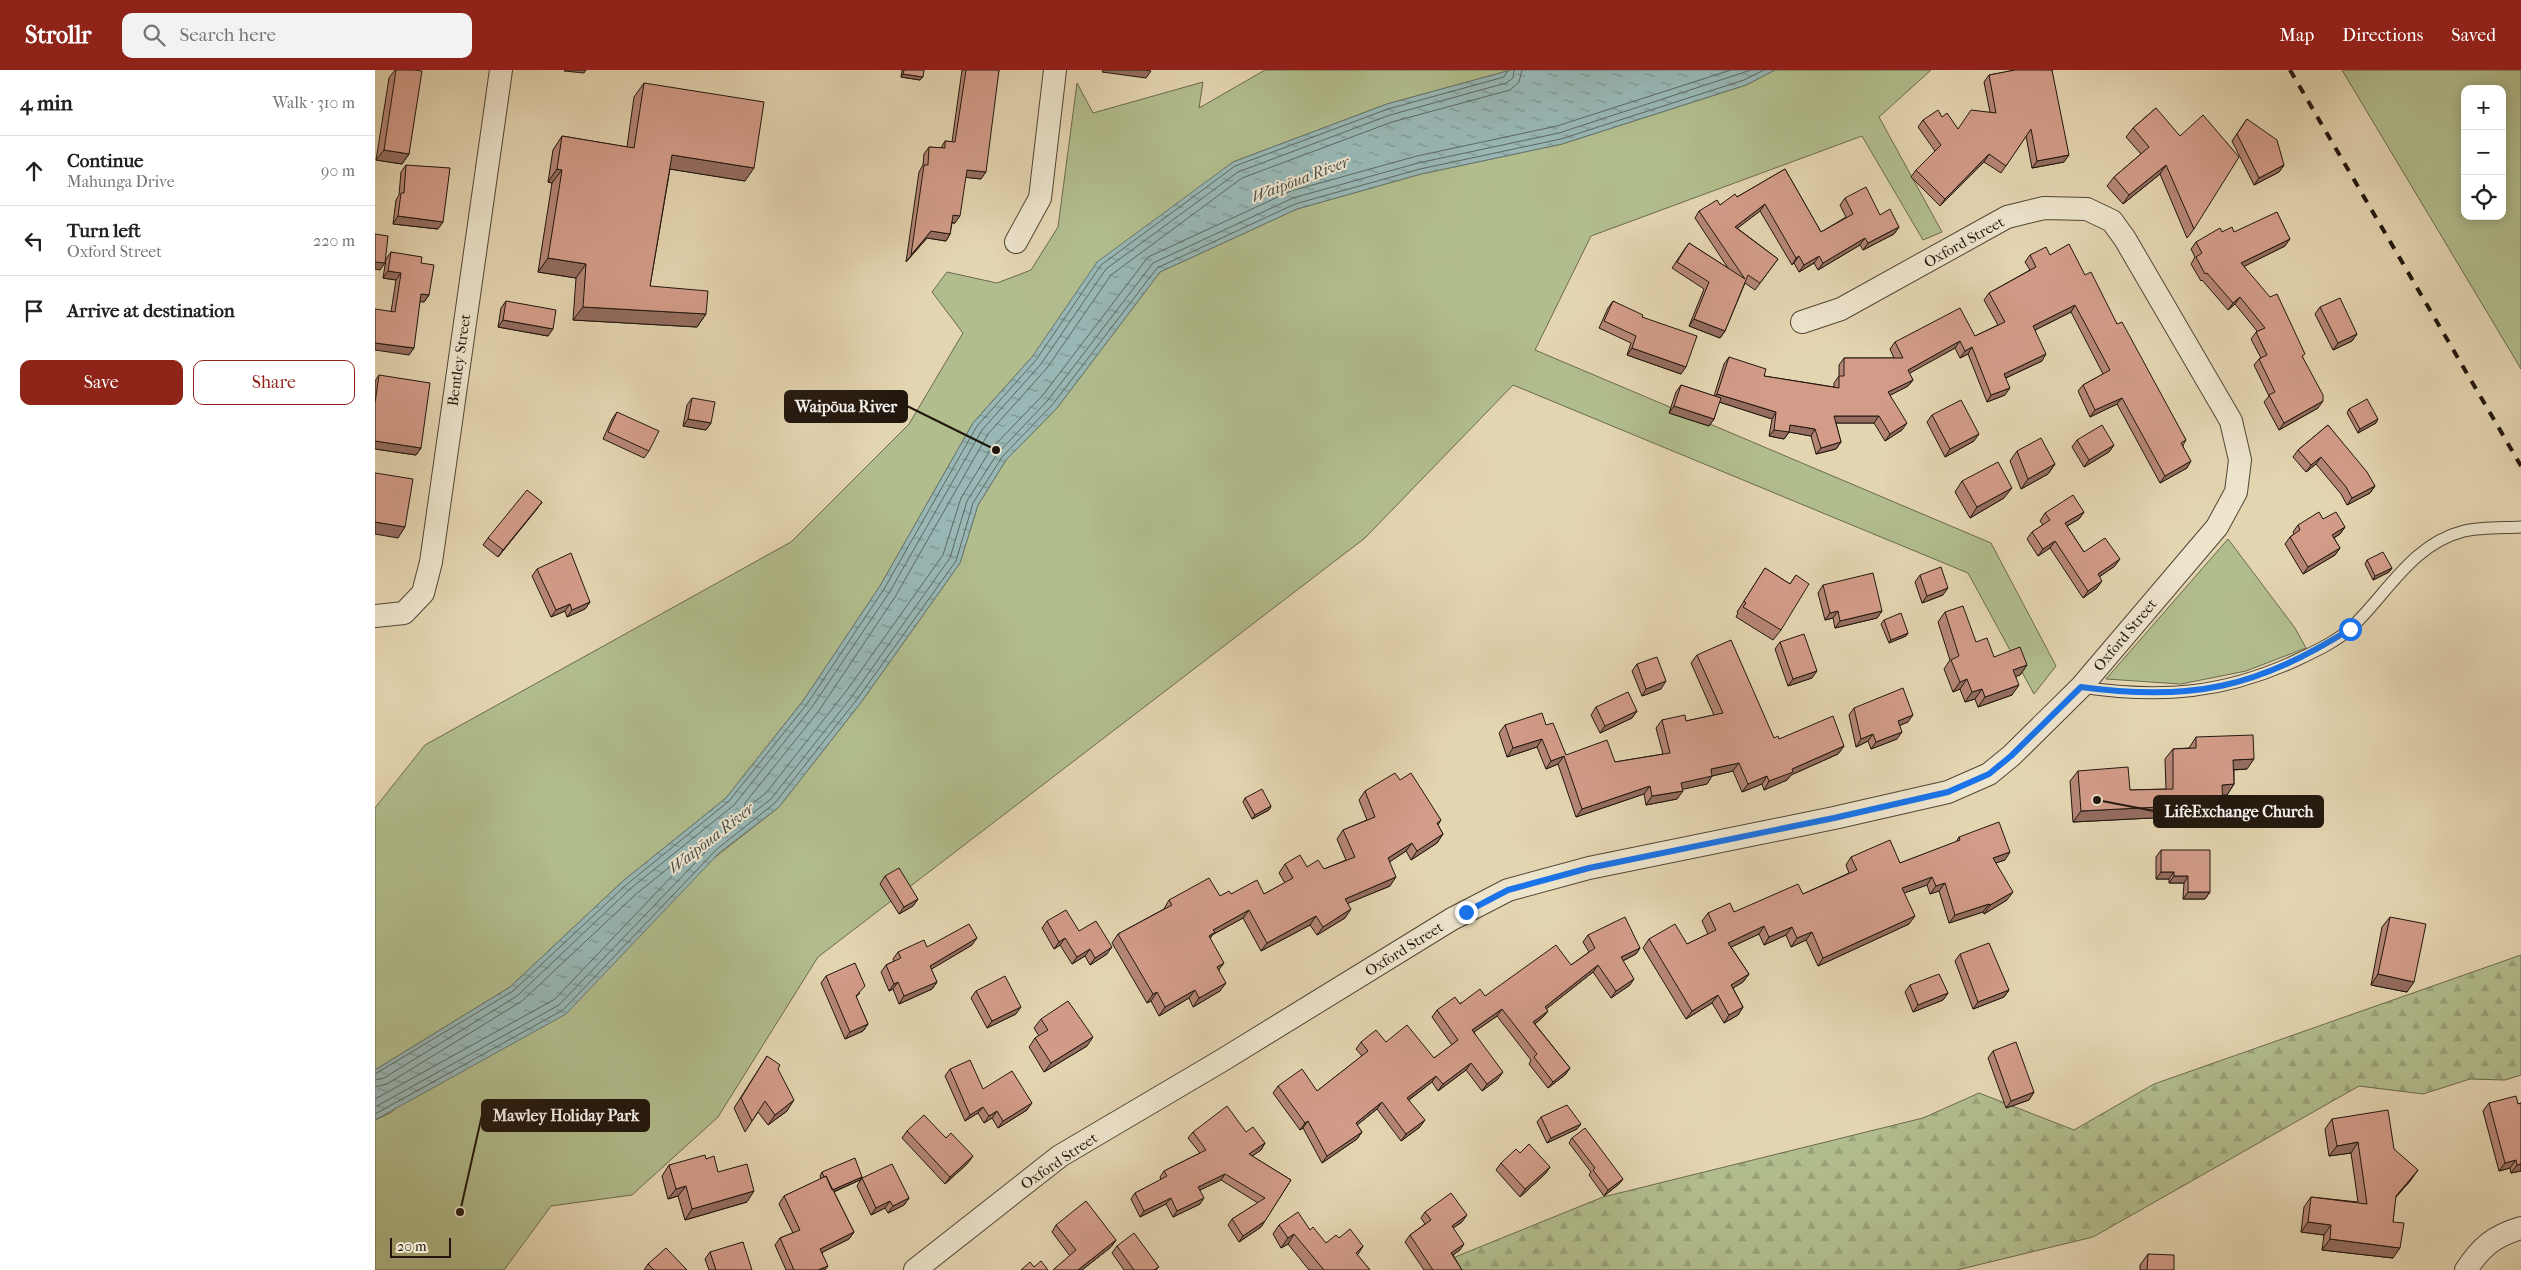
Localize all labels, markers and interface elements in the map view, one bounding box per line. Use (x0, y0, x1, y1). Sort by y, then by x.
search box (122, 13, 472, 58)
text: Strollr (25, 21, 92, 49)
icon: search (140, 21, 168, 49)
text: Search here (180, 24, 276, 46)
text: Map (2280, 25, 2314, 46)
text: Directions (2342, 25, 2423, 46)
text: Saved (2451, 25, 2496, 46)
map controls (2461, 85, 2506, 220)
button: + (2461, 85, 2506, 130)
text: 4 min (20, 91, 73, 115)
text: Walk · 310 m (272, 93, 355, 112)
button: − (2461, 130, 2506, 175)
text: Continue (67, 150, 143, 172)
water label: Waipōua River (1249, 151, 1353, 206)
icon: ahead (20, 157, 48, 185)
text: 90 m (321, 161, 355, 180)
text: Mahunga Drive (67, 172, 175, 191)
button: locate (2461, 175, 2506, 220)
street label: Oxford Street (1921, 212, 2008, 271)
text: Turn left (67, 220, 141, 242)
icon: left (20, 227, 48, 255)
text: 220 m (313, 231, 355, 250)
text: Oxford Street (67, 242, 162, 261)
icon: arrive (20, 297, 48, 325)
text: Arrive at destination (67, 300, 235, 322)
street label: Bentley Street (444, 312, 474, 407)
button: Save (20, 360, 183, 405)
button: Share (193, 360, 355, 405)
callout: Waipōua River (785, 391, 907, 422)
text: Waipōua River (794, 397, 898, 417)
street label: Oxford Street (2089, 595, 2161, 675)
route start (2339, 618, 2362, 641)
callout: LifeExchange Church (2154, 796, 2323, 827)
water label: Waipōua River (665, 798, 759, 877)
text: LifeExchange Church (2165, 802, 2314, 822)
route end (1455, 901, 1478, 924)
street label: Oxford Street (1361, 917, 1447, 980)
callout: Mawley Holiday Park (482, 1100, 649, 1131)
text: Mawley Holiday Park (492, 1106, 640, 1126)
street label: Oxford Street (1017, 1128, 1101, 1193)
scale bar (390, 1235, 451, 1258)
text: 20 m (397, 1238, 427, 1255)

